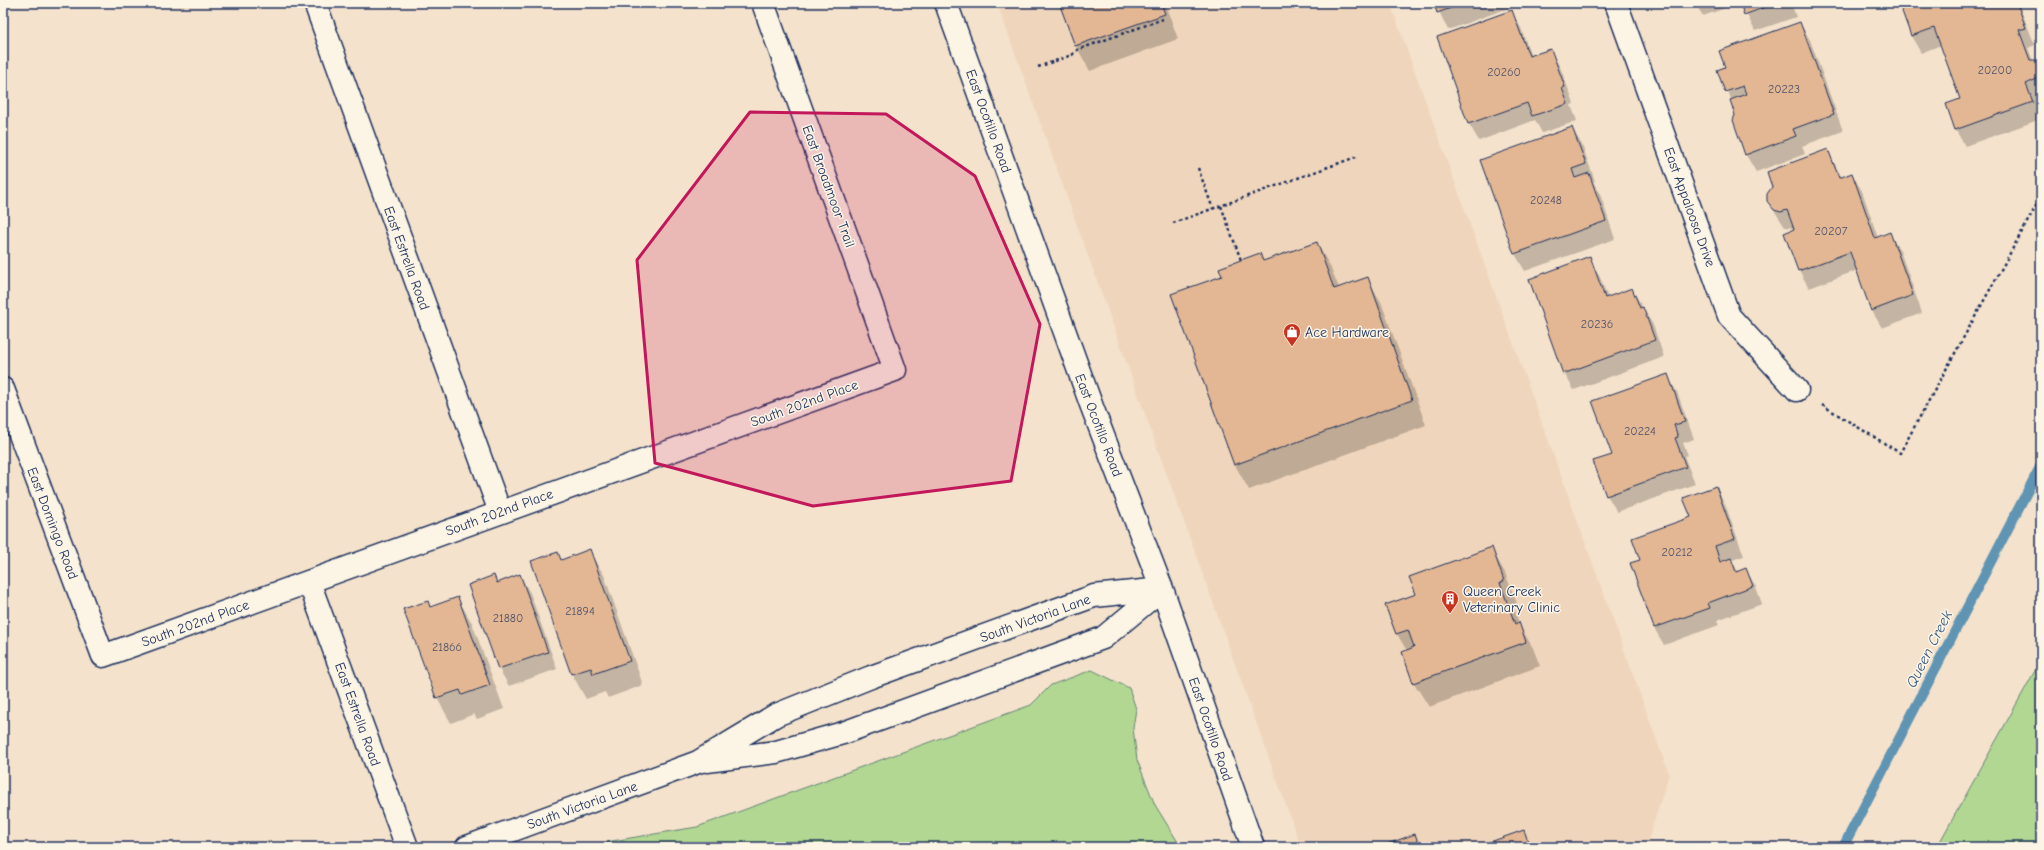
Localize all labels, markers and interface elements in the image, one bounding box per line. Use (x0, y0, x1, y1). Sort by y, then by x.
house number: 20200 (1978, 63, 2012, 77)
house number: 20260 (1487, 65, 1521, 79)
street label: East Ocotillo Road (962, 67, 1015, 175)
house number: 20223 (1768, 82, 1800, 96)
street label: East Broadmoor Trail (798, 123, 859, 250)
street label: East Appaloosa Drive (1660, 145, 1719, 269)
house number: 20248 (1530, 193, 1562, 207)
street label: East Estrella Road (380, 204, 433, 312)
house number: 20207 (1815, 224, 1848, 238)
house number: 20236 (1581, 317, 1613, 331)
shop icon: Ace Hardware (1282, 322, 1302, 347)
place label: Ace Hardware (1305, 324, 1389, 341)
street label: East Ocotillo Road (1071, 371, 1126, 479)
street label: South 202nd Place (748, 376, 860, 431)
house number: 20224 (1624, 424, 1656, 438)
street label: East Domingo Road (23, 465, 82, 582)
street label: South 202nd Place (443, 485, 555, 540)
house number: 20212 (1662, 545, 1692, 559)
place label: Queen Creek Veterinary Clinic (1463, 583, 1560, 616)
building icon: Queen Creek Veterinary Clinic (1440, 589, 1460, 614)
street label: South Victoria Lane (978, 591, 1093, 646)
street label: South 202nd Place (139, 596, 251, 651)
house number: 21894 (565, 604, 595, 618)
water label: Queen Creek (1902, 607, 1956, 691)
house number: 21880 (493, 611, 523, 625)
house number: 21866 (432, 640, 462, 654)
street label: East Estrella Road (331, 660, 384, 768)
street label: East Ocotillo Road (1185, 675, 1236, 783)
street label: South Victoria Lane (525, 778, 640, 833)

